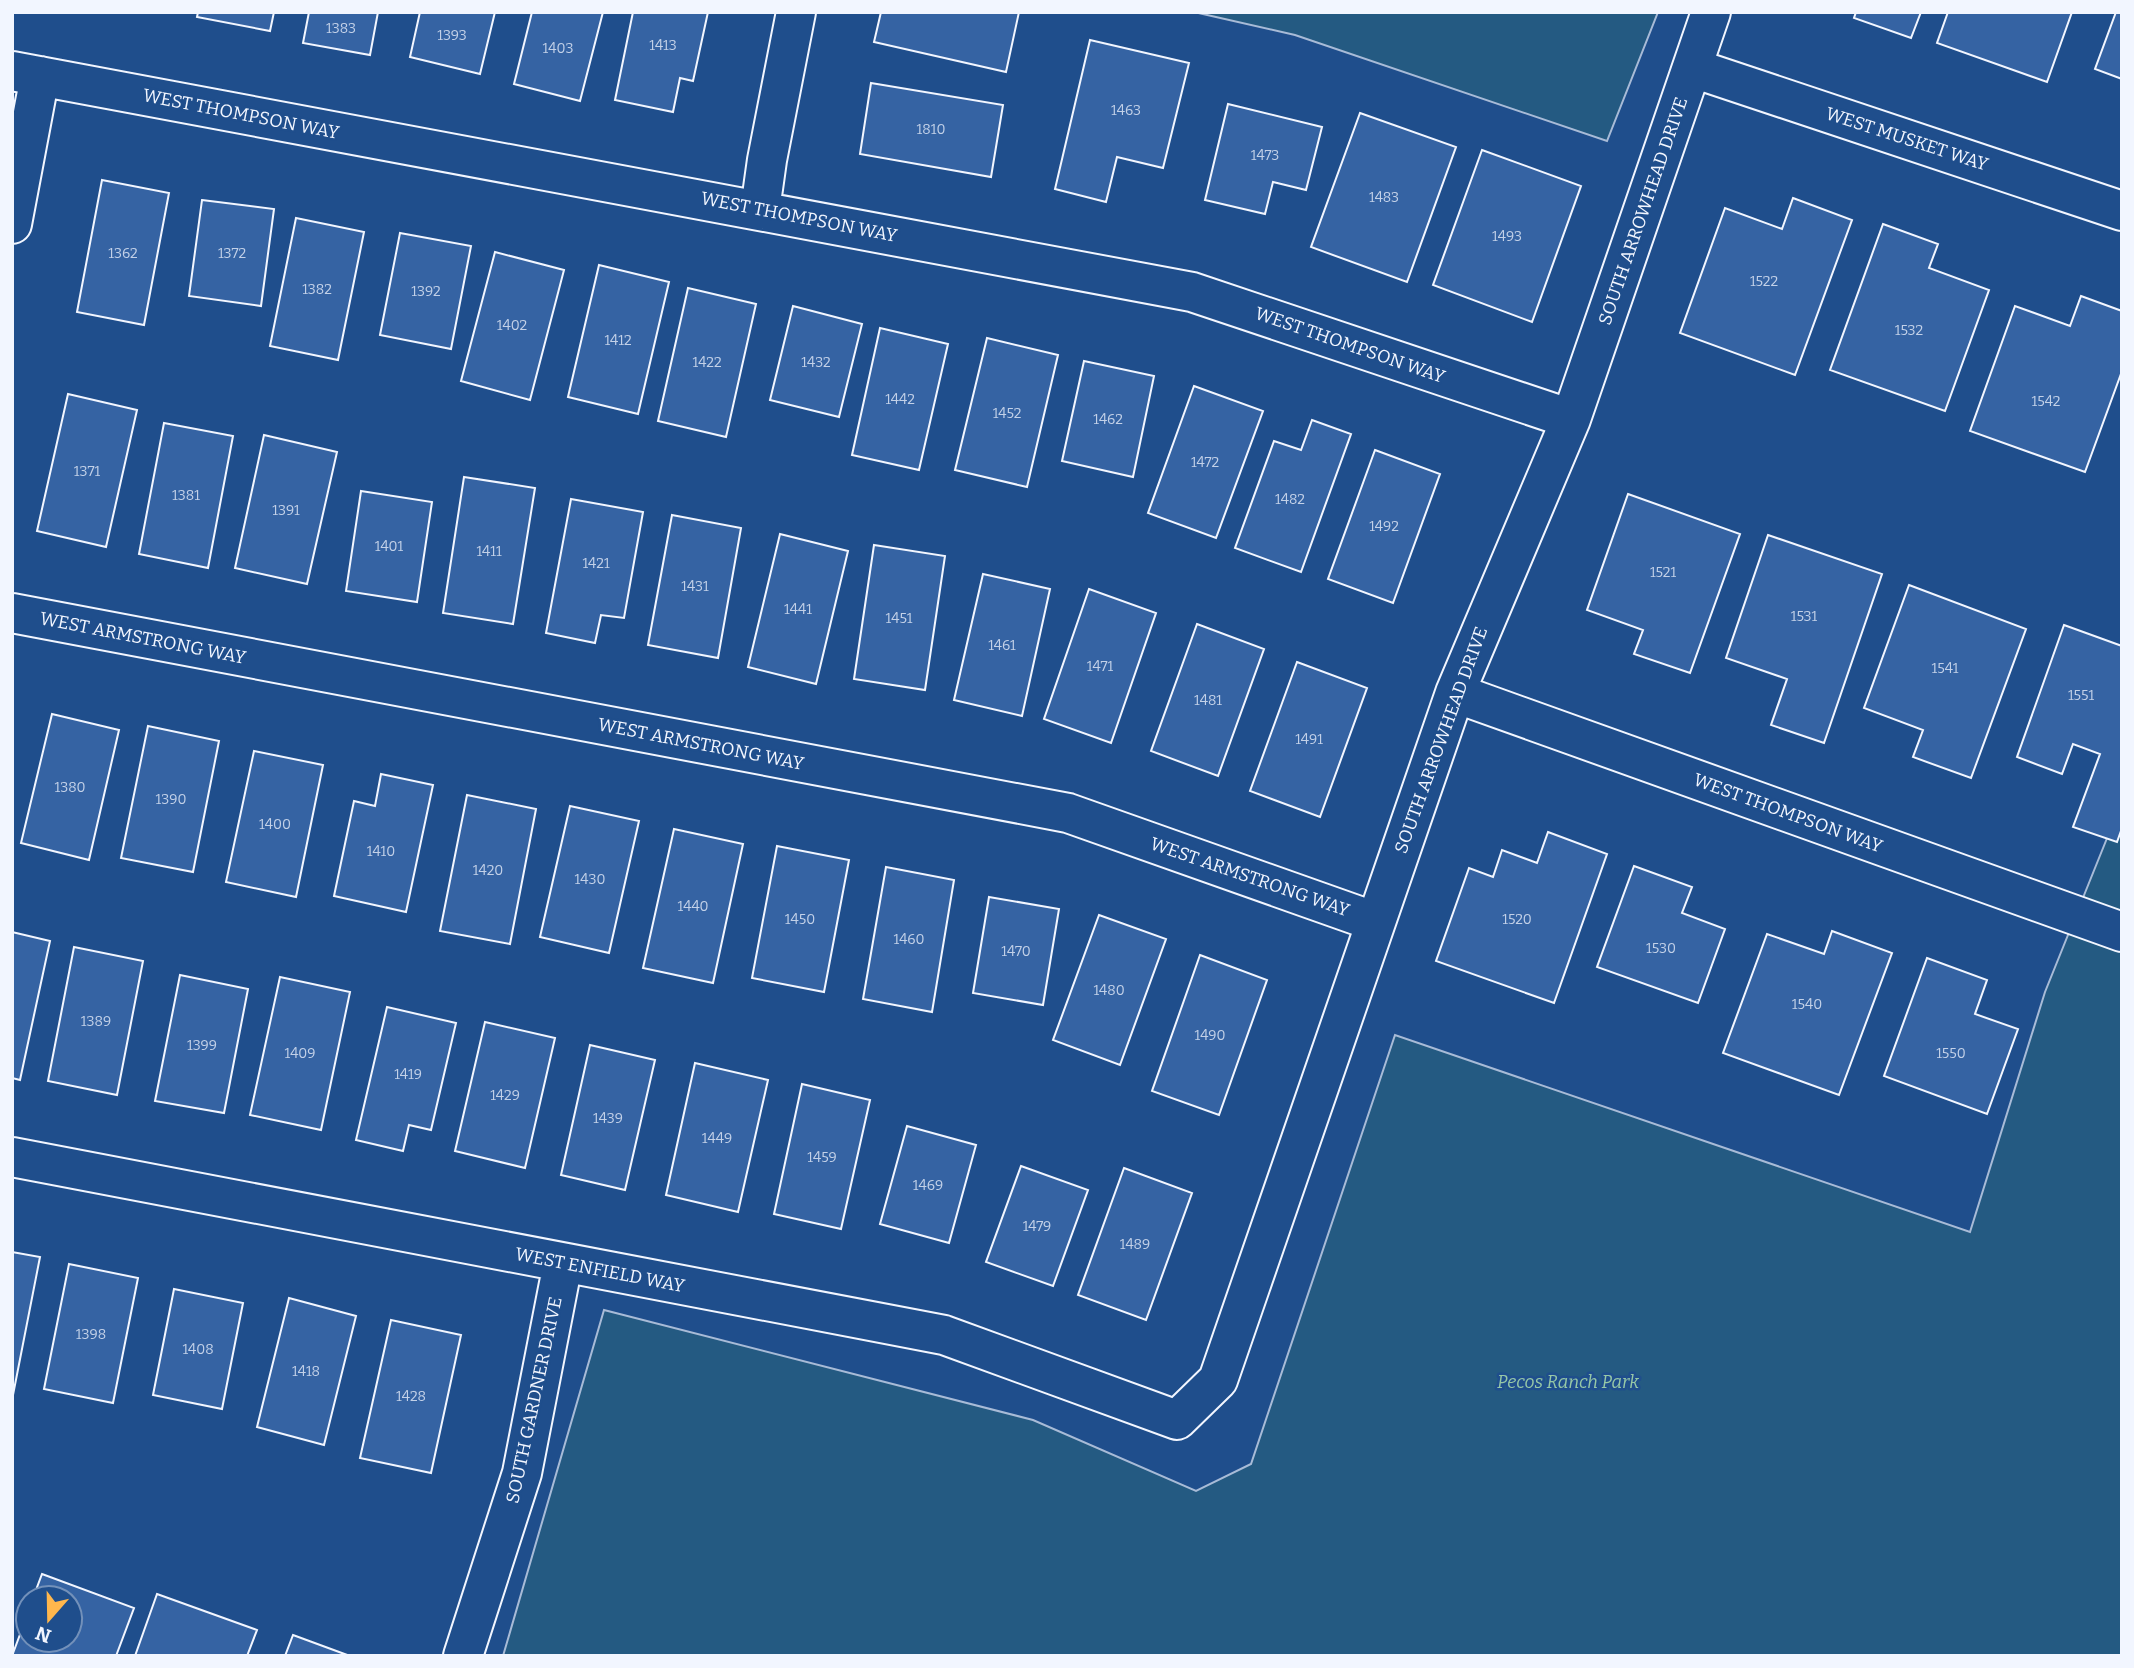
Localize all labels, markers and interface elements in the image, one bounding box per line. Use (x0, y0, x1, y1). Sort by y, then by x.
house number: 1383 (326, 20, 356, 37)
house number: 1393 (437, 27, 467, 44)
house number: 1413 (649, 37, 677, 54)
house number: 1403 (543, 40, 573, 57)
street label: WEST THOMPSON WAY (141, 84, 342, 144)
street label: SOUTH ARROWHEAD DRIVE (1594, 94, 1692, 328)
house number: 1463 (1111, 102, 1141, 119)
street label: WEST MUSKET WAY (1823, 102, 1992, 176)
house number: 1810 (917, 121, 945, 138)
house number: 1473 (1251, 147, 1279, 164)
street label: WEST THOMPSON WAY (699, 187, 900, 247)
house number: 1483 (1369, 189, 1399, 206)
house number: 1493 (1492, 228, 1522, 245)
house number: 1362 (108, 245, 138, 262)
house number: 1372 (218, 245, 246, 262)
house number: 1522 (1750, 273, 1778, 290)
house number: 1382 (302, 281, 332, 298)
house number: 1392 (411, 283, 441, 300)
street label: WEST THOMPSON WAY (1252, 302, 1448, 388)
house number: 1402 (497, 317, 527, 334)
house number: 1532 (1895, 322, 1923, 339)
house number: 1412 (604, 332, 632, 349)
house number: 1422 (692, 354, 722, 371)
house number: 1432 (801, 354, 831, 371)
house number: 1442 (885, 391, 915, 408)
house number: 1542 (2032, 393, 2060, 410)
house number: 1452 (993, 405, 1021, 422)
house number: 1462 (1093, 411, 1123, 428)
house number: 1472 (1191, 454, 1219, 471)
house number: 1371 (74, 463, 101, 480)
house number: 1381 (172, 487, 200, 504)
house number: 1482 (1275, 491, 1305, 508)
house number: 1391 (272, 502, 300, 519)
house number: 1492 (1369, 518, 1399, 535)
house number: 1401 (375, 538, 404, 555)
house number: 1411 (476, 543, 502, 560)
house number: 1421 (582, 555, 610, 572)
house number: 1521 (1650, 564, 1676, 581)
house number: 1431 (681, 578, 709, 595)
house number: 1441 (784, 601, 812, 618)
street label: WEST ARMSTRONG WAY (38, 607, 248, 669)
house number: 1531 (1791, 608, 1818, 625)
house number: 1451 (886, 610, 913, 627)
street label: SOUTH ARROWHEAD DRIVE (1390, 624, 1492, 856)
house number: 1461 (988, 637, 1016, 654)
house number: 1471 (1087, 658, 1114, 675)
house number: 1541 (1931, 660, 1959, 677)
house number: 1551 (2068, 687, 2094, 704)
house number: 1481 (1194, 692, 1222, 709)
street label: WEST ARMSTRONG WAY (596, 713, 806, 775)
house number: 1491 (1295, 731, 1323, 748)
street label: WEST THOMPSON WAY (1690, 769, 1886, 858)
house number: 1380 (54, 779, 86, 796)
house number: 1390 (156, 791, 186, 808)
house number: 1400 (259, 816, 291, 833)
street label: WEST ARMSTRONG WAY (1147, 833, 1353, 922)
house number: 1410 (367, 843, 395, 860)
house number: 1420 (473, 862, 503, 879)
house number: 1430 (575, 871, 605, 888)
house number: 1440 (677, 898, 709, 915)
house number: 1450 (785, 911, 815, 928)
house number: 1520 (1502, 911, 1532, 928)
house number: 1460 (893, 931, 925, 948)
house number: 1530 (1646, 940, 1676, 957)
house number: 1470 (1001, 943, 1031, 960)
house number: 1480 (1093, 982, 1125, 999)
house number: 1540 (1792, 996, 1822, 1013)
house number: 1389 (81, 1013, 111, 1030)
house number: 1490 (1194, 1027, 1226, 1044)
house number: 1399 (187, 1037, 217, 1054)
house number: 1409 (284, 1045, 316, 1062)
house number: 1550 (1936, 1045, 1966, 1062)
house number: 1419 (394, 1066, 422, 1083)
house number: 1429 (490, 1087, 520, 1104)
house number: 1439 (593, 1110, 623, 1127)
house number: 1449 (702, 1130, 732, 1147)
house number: 1459 (807, 1149, 837, 1166)
house number: 1469 (913, 1177, 943, 1194)
house number: 1479 (1023, 1218, 1051, 1235)
house number: 1489 (1120, 1236, 1150, 1253)
street label: WEST ENFIELD WAY (513, 1243, 687, 1297)
street label: SOUTH GARDNER DRIVE (501, 1295, 567, 1505)
house number: 1398 (76, 1326, 106, 1343)
house number: 1408 (182, 1341, 214, 1358)
house number: 1418 (292, 1363, 320, 1380)
park label: Pecos Ranch Park (1497, 1371, 1639, 1393)
house number: 1428 (396, 1388, 426, 1405)
north arrow (14, 1584, 84, 1654)
text: N (32, 1621, 54, 1648)

